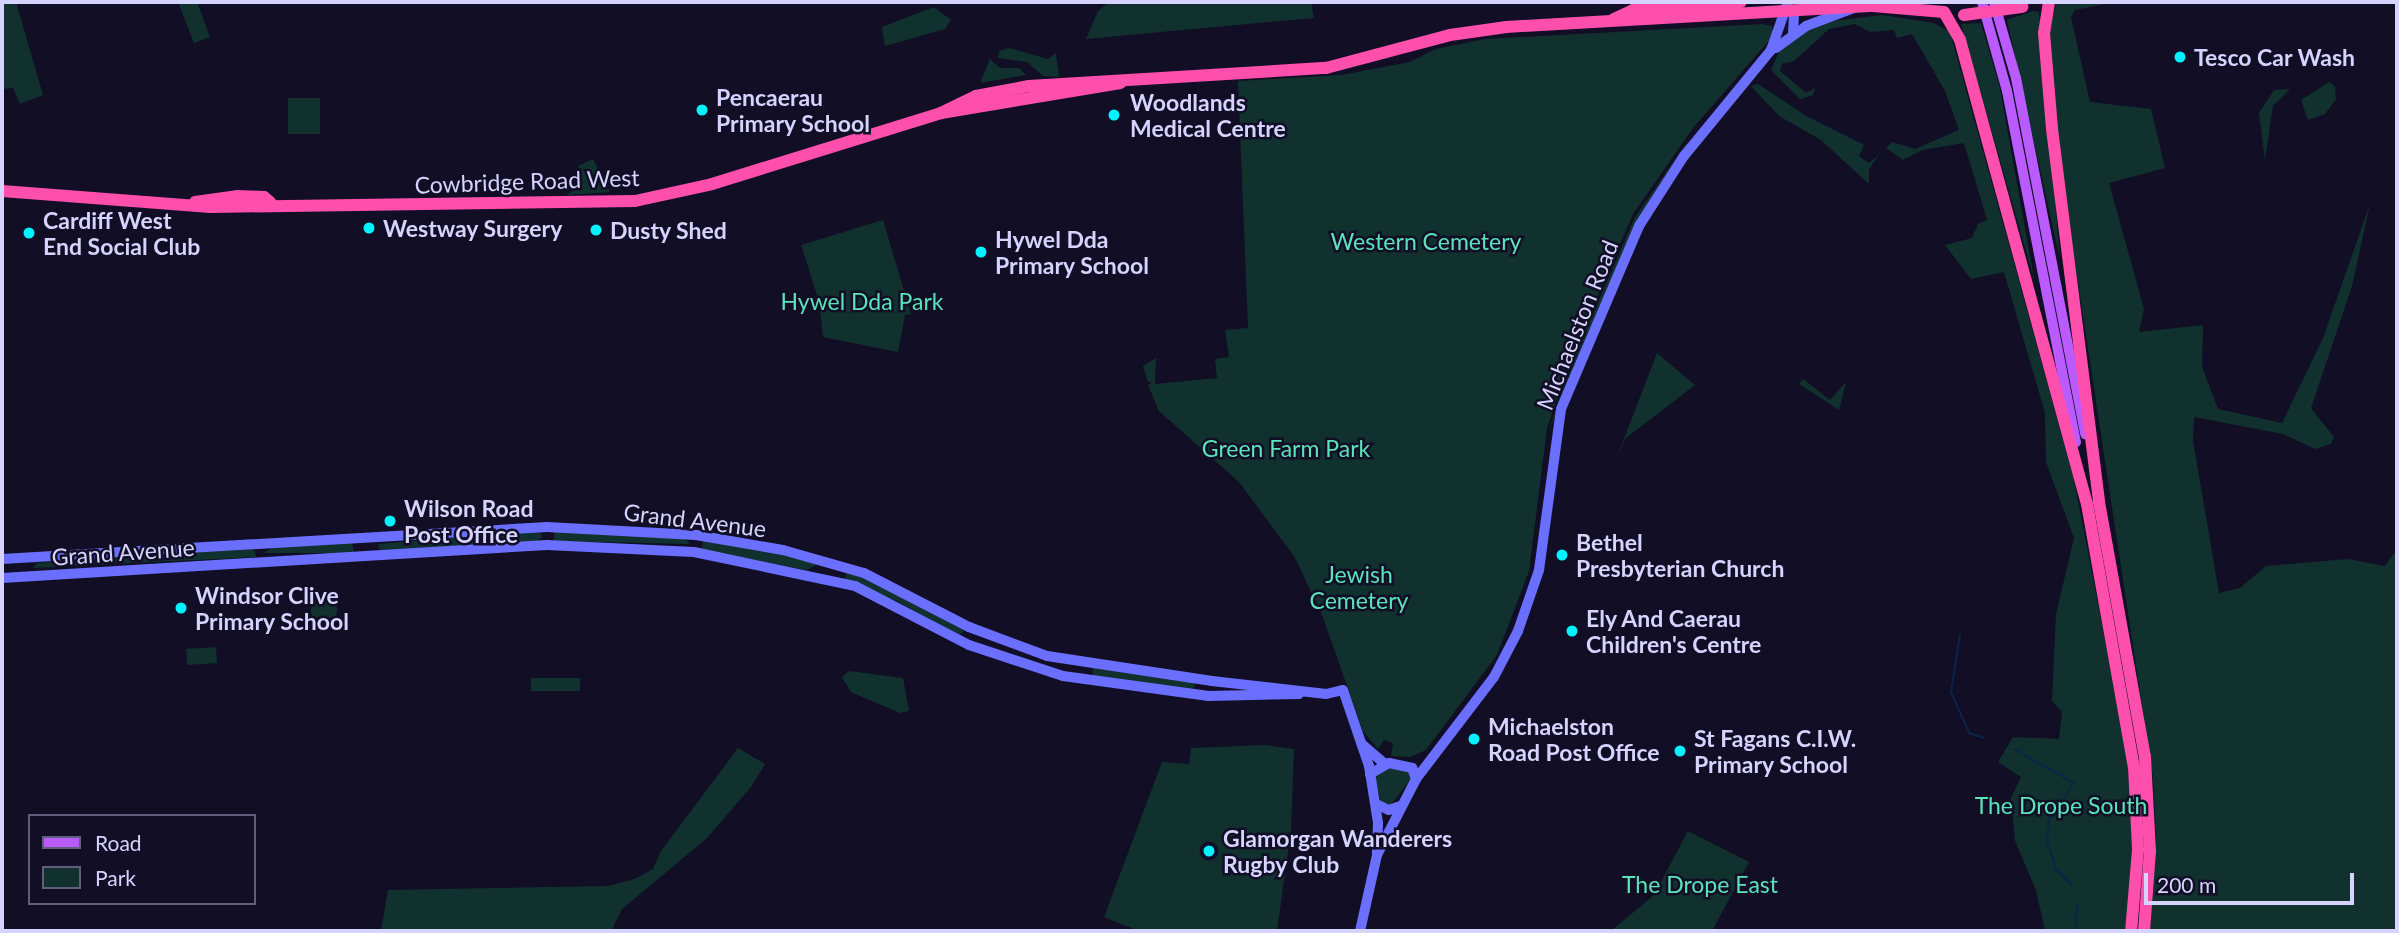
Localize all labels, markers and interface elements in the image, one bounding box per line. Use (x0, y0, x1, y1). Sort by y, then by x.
place label: Tesco Car Wash (2194, 43, 2356, 71)
marker: Tesco Car Wash (2172, 49, 2188, 65)
place label: Pencaerau Primary School (716, 83, 870, 137)
place label: Woodlands Medical Centre (1130, 88, 1286, 142)
marker: Pencaerau Primary School (694, 102, 710, 118)
marker: Woodlands Medical Centre (1104, 105, 1124, 125)
street label: Cowbridge Road West (414, 163, 640, 199)
place label: Cardiff West End Social Club (43, 206, 200, 260)
place label: Westway Surgery (383, 214, 563, 242)
place label: Dusty Shed (610, 216, 727, 244)
marker: Westway Surgery (361, 220, 377, 236)
marker: Dusty Shed (588, 222, 604, 238)
marker: Cardiff West End Social Club (21, 225, 37, 241)
place label: Hywel Dda Primary School (995, 225, 1149, 279)
park label: Western Cemetery (1331, 227, 1521, 255)
street label: Michaelston Road (1530, 236, 1624, 414)
marker: Hywel Dda Primary School (973, 244, 989, 260)
park label: Hywel Dda Park (781, 287, 943, 315)
park label: Green Farm Park (1202, 434, 1370, 462)
place label: Wilson Road Post Office (404, 494, 533, 548)
street label: Grand Avenue (622, 498, 768, 542)
marker: Wilson Road Post Office (382, 513, 398, 529)
place label: Bethel Presbyterian Church (1576, 528, 1784, 582)
street label: Grand Avenue (50, 533, 196, 571)
marker: Bethel Presbyterian Church (1554, 547, 1570, 563)
park label: Jewish Cemetery (1310, 560, 1408, 614)
place label: Windsor Clive Primary School (195, 581, 349, 635)
marker: Windsor Clive Primary School (173, 600, 189, 616)
place label: Ely And Caerau Children's Centre (1586, 604, 1761, 658)
marker: Ely And Caerau Children's Centre (1564, 623, 1580, 639)
place label: Michaelston Road Post Office (1488, 712, 1660, 766)
place label: St Fagans C.I.W. Primary School (1694, 724, 1856, 778)
marker: Michaelston Road Post Office (1466, 731, 1482, 747)
marker: St Fagans C.I.W. Primary School (1672, 743, 1688, 759)
park label: The Drope South (1975, 791, 2147, 819)
legend (28, 814, 256, 905)
place label: Glamorgan Wanderers Rugby Club (1223, 824, 1452, 878)
text: Road (95, 830, 142, 855)
marker: Glamorgan Wanderers Rugby Club (1201, 843, 1217, 859)
scale bar (2147, 860, 2357, 904)
text: Park (95, 865, 136, 890)
park label: The Drope East (1622, 870, 1778, 898)
text: 200 m (2157, 872, 2216, 897)

